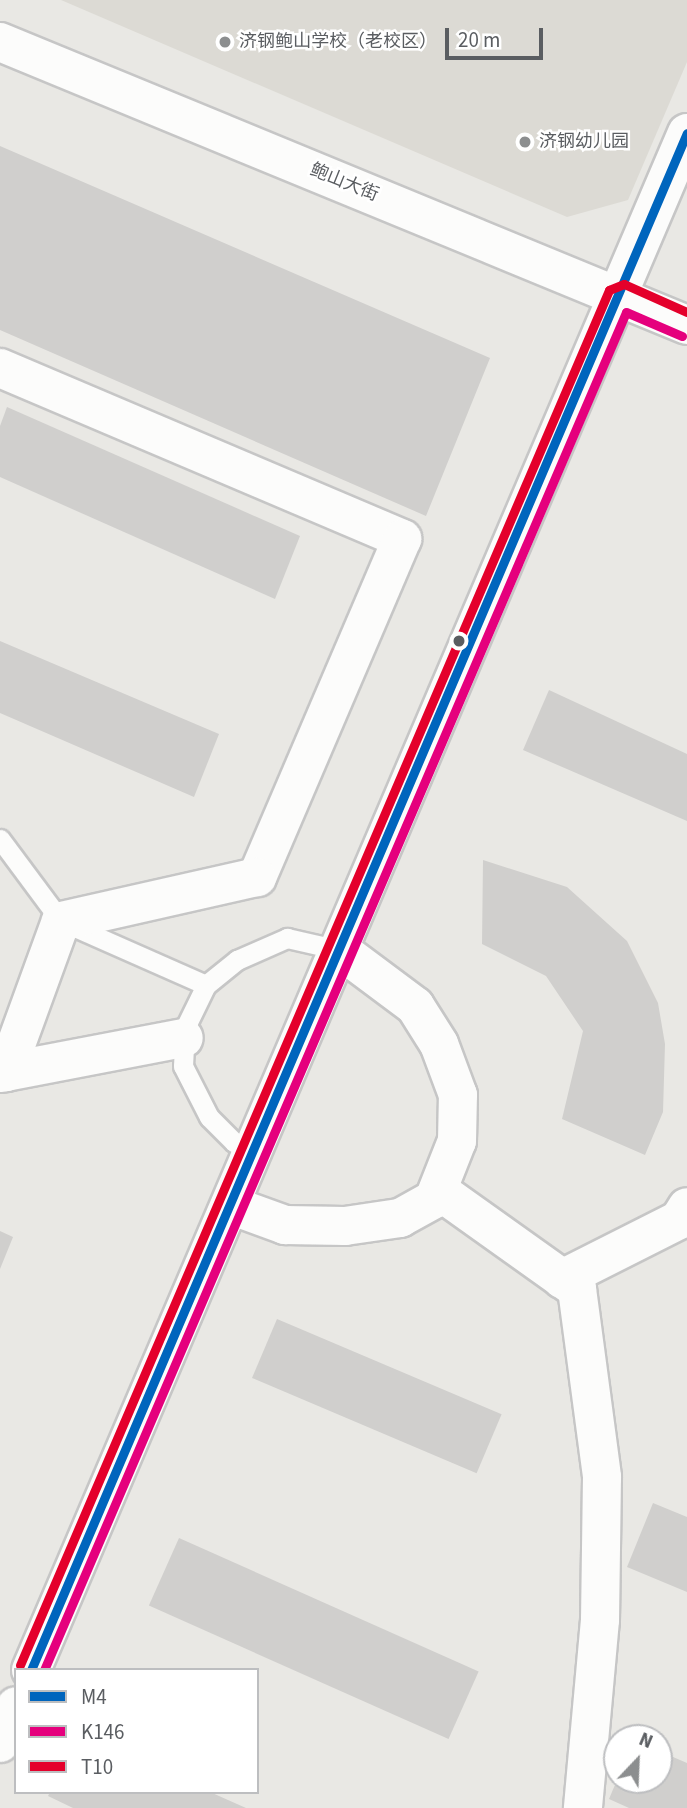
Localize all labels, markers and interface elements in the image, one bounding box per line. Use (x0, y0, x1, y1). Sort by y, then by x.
scale bar (449, 14, 547, 58)
text: 20 m (458, 25, 500, 55)
place label: 济钢鲍山学校（老校区） (239, 31, 437, 53)
marker: 济钢鲍山学校（老校区） (217, 34, 233, 50)
place label: 济钢幼儿园 (539, 131, 629, 153)
marker: 济钢幼儿园 (517, 134, 533, 150)
street label: 鲍山大街 (307, 160, 381, 206)
unlabelled marker (452, 634, 466, 648)
legend (14, 1668, 259, 1794)
text: M4 (81, 1682, 107, 1712)
text: K146 (81, 1717, 124, 1747)
north arrow (603, 1724, 673, 1794)
text: N (635, 1726, 657, 1756)
text: T10 (81, 1752, 113, 1782)

